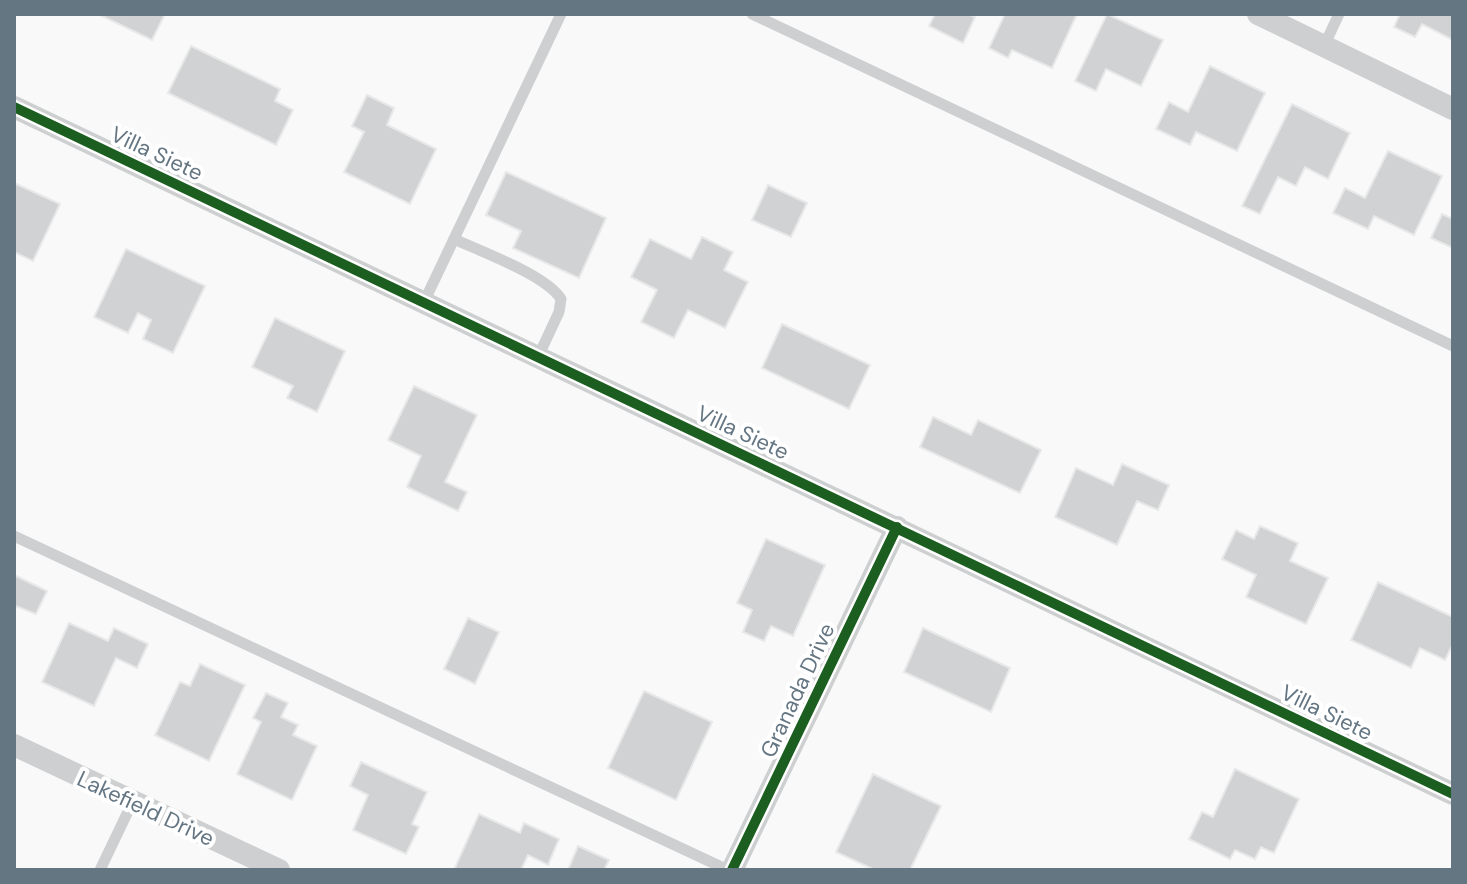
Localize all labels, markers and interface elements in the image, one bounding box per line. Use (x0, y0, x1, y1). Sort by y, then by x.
street label: Villa Siete (106, 119, 208, 187)
street label: Villa Siete (692, 398, 794, 466)
street label: Granada Drive (754, 618, 841, 762)
street label: Villa Siete (1276, 678, 1377, 747)
street label: Lakefield Drive (73, 764, 219, 853)

